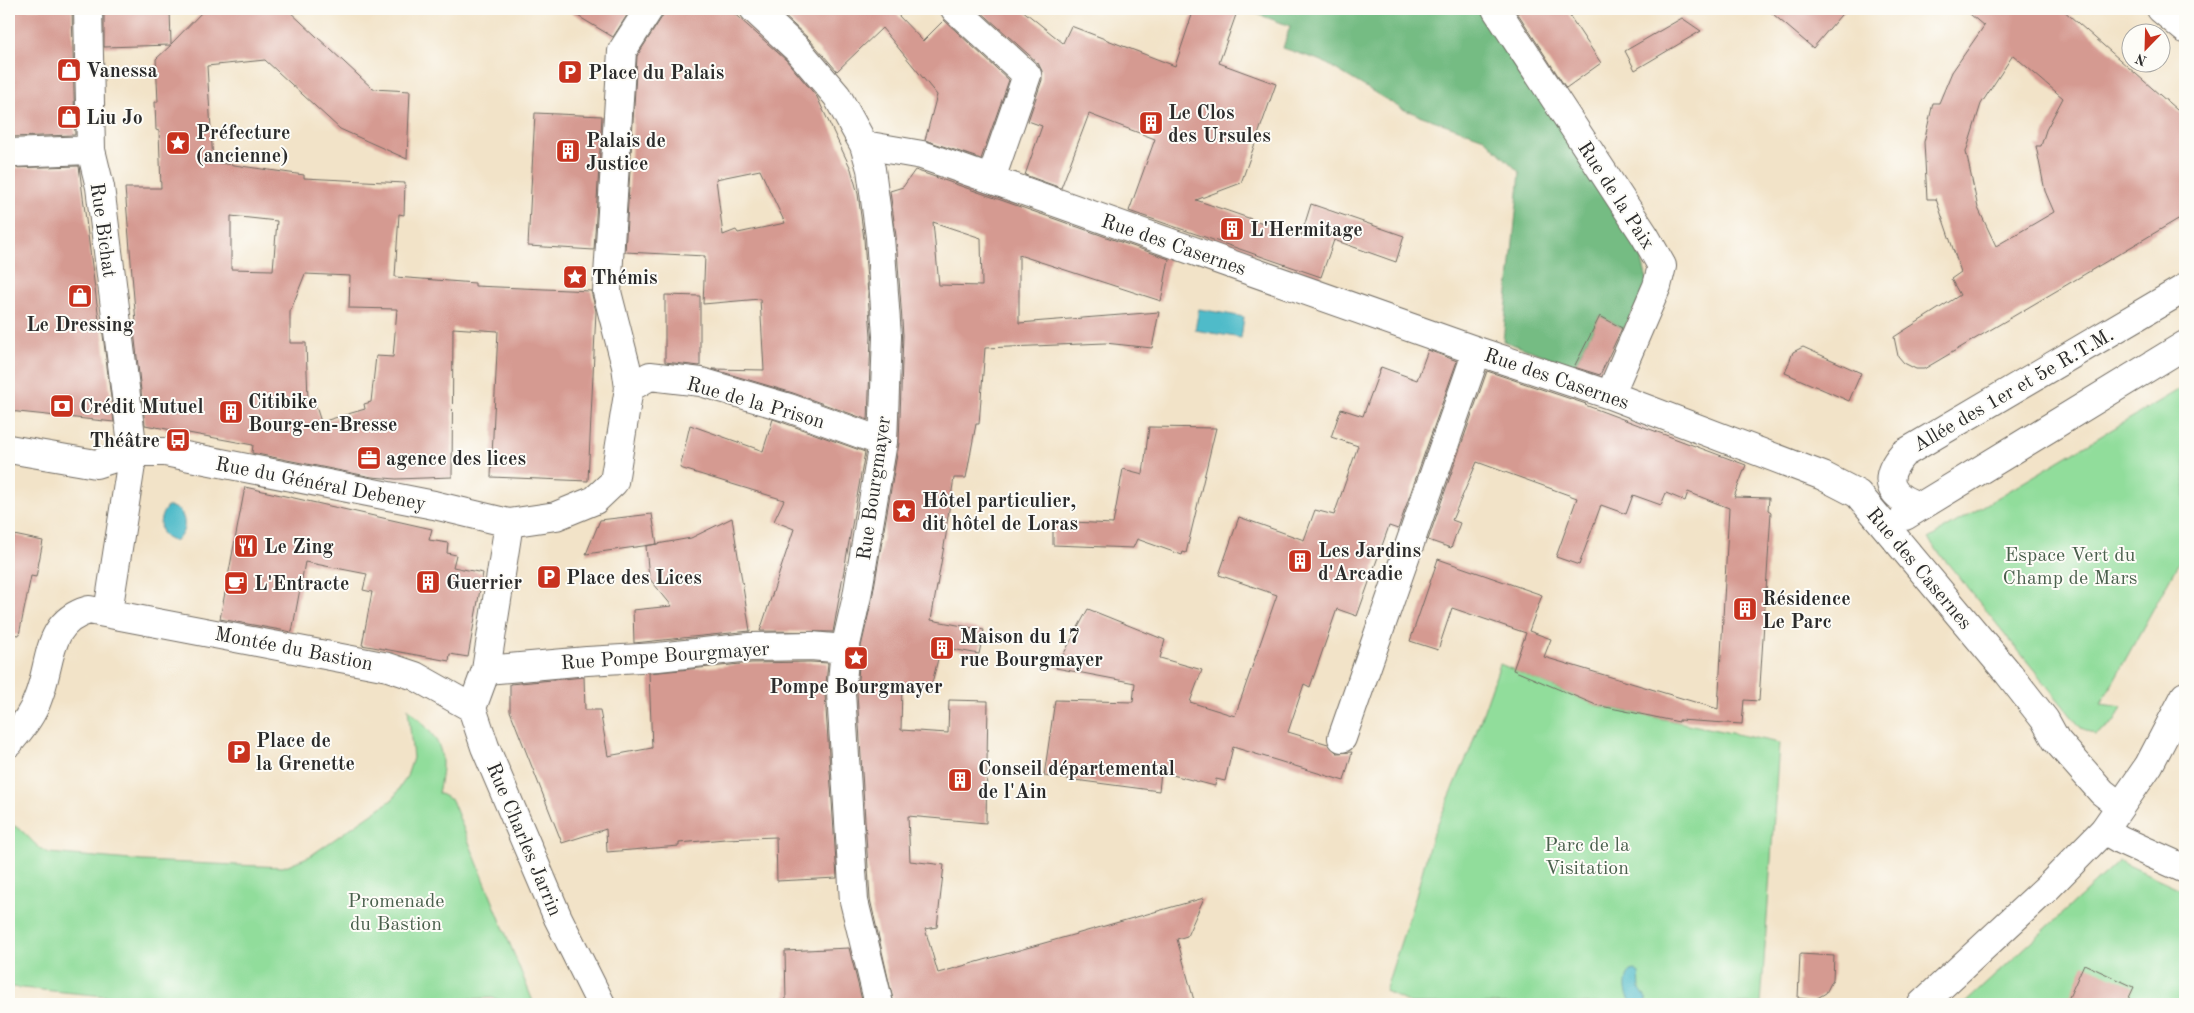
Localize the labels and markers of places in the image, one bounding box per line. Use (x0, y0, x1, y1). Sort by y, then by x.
shop icon: Vanessa (56, 57, 82, 83)
parking icon: Place du Palais (557, 59, 583, 85)
place label: Vanessa (86, 62, 158, 82)
place label: Place du Palais (588, 64, 724, 84)
shop icon: Liu Jo (56, 104, 82, 130)
place label: Le Clos des Ursules (1168, 104, 1271, 147)
place label: Liu Jo (86, 109, 143, 129)
building icon: Le Clos des Ursules (1138, 110, 1164, 136)
place label: Préfecture (ancienne) (196, 124, 290, 167)
place icon: Préfecture (ancienne) (165, 130, 191, 156)
place label: Palais de Justice (586, 132, 666, 175)
building icon: Palais de Justice (555, 138, 581, 164)
building icon: L'Hermitage (1219, 216, 1245, 242)
place label: L'Hermitage (1250, 221, 1363, 241)
place icon: Thémis (562, 264, 588, 290)
place label: Thémis (592, 269, 657, 289)
shop icon: Le Dressing (67, 283, 93, 309)
place label: Le Dressing (26, 316, 134, 336)
bank icon: Crédit Mutuel (49, 393, 75, 419)
place label: Citibike Bourg-en-Bresse (248, 393, 397, 436)
place label: Crédit Mutuel (80, 398, 204, 418)
building icon: Citibike Bourg-en-Bresse (218, 399, 244, 425)
bus stop icon: Théâtre (165, 427, 191, 453)
place label: Théâtre (89, 432, 160, 452)
office icon: agence des lices (356, 445, 382, 471)
place label: agence des lices (386, 450, 526, 470)
place label: Hôtel particulier, dit hôtel de Loras (922, 492, 1078, 535)
place icon: Hôtel particulier, dit hôtel de Loras (891, 498, 917, 524)
restaurant icon: Le Zing (233, 533, 259, 559)
place label: Le Zing (264, 538, 334, 558)
place label: Les Jardins d'Arcadie (1318, 542, 1421, 585)
building icon: Les Jardins d'Arcadie (1287, 548, 1313, 574)
parking icon: Place des Lices (536, 564, 562, 590)
building icon: Guerrier (415, 569, 441, 595)
place label: Place des Lices (566, 569, 702, 589)
cafe icon: L'Entracte (223, 570, 249, 596)
place label: Guerrier (446, 574, 523, 594)
place label: L'Entracte (254, 575, 349, 595)
place label: Résidence Le Parc (1762, 590, 1851, 633)
building icon: Résidence Le Parc (1732, 596, 1758, 622)
place label: Maison du 17 rue Bourgmayer (960, 628, 1103, 671)
building icon: Maison du 17 rue Bourgmayer (929, 635, 955, 661)
place icon: Pompe Bourgmayer (843, 645, 869, 671)
place label: Pompe Bourgmayer (769, 678, 943, 698)
place label: Place de la Grenette (256, 732, 355, 775)
parking icon: Place de la Grenette (226, 739, 252, 765)
place label: Conseil départemental de l'Ain (978, 760, 1175, 803)
building icon: Conseil départemental de l'Ain (947, 767, 973, 793)

